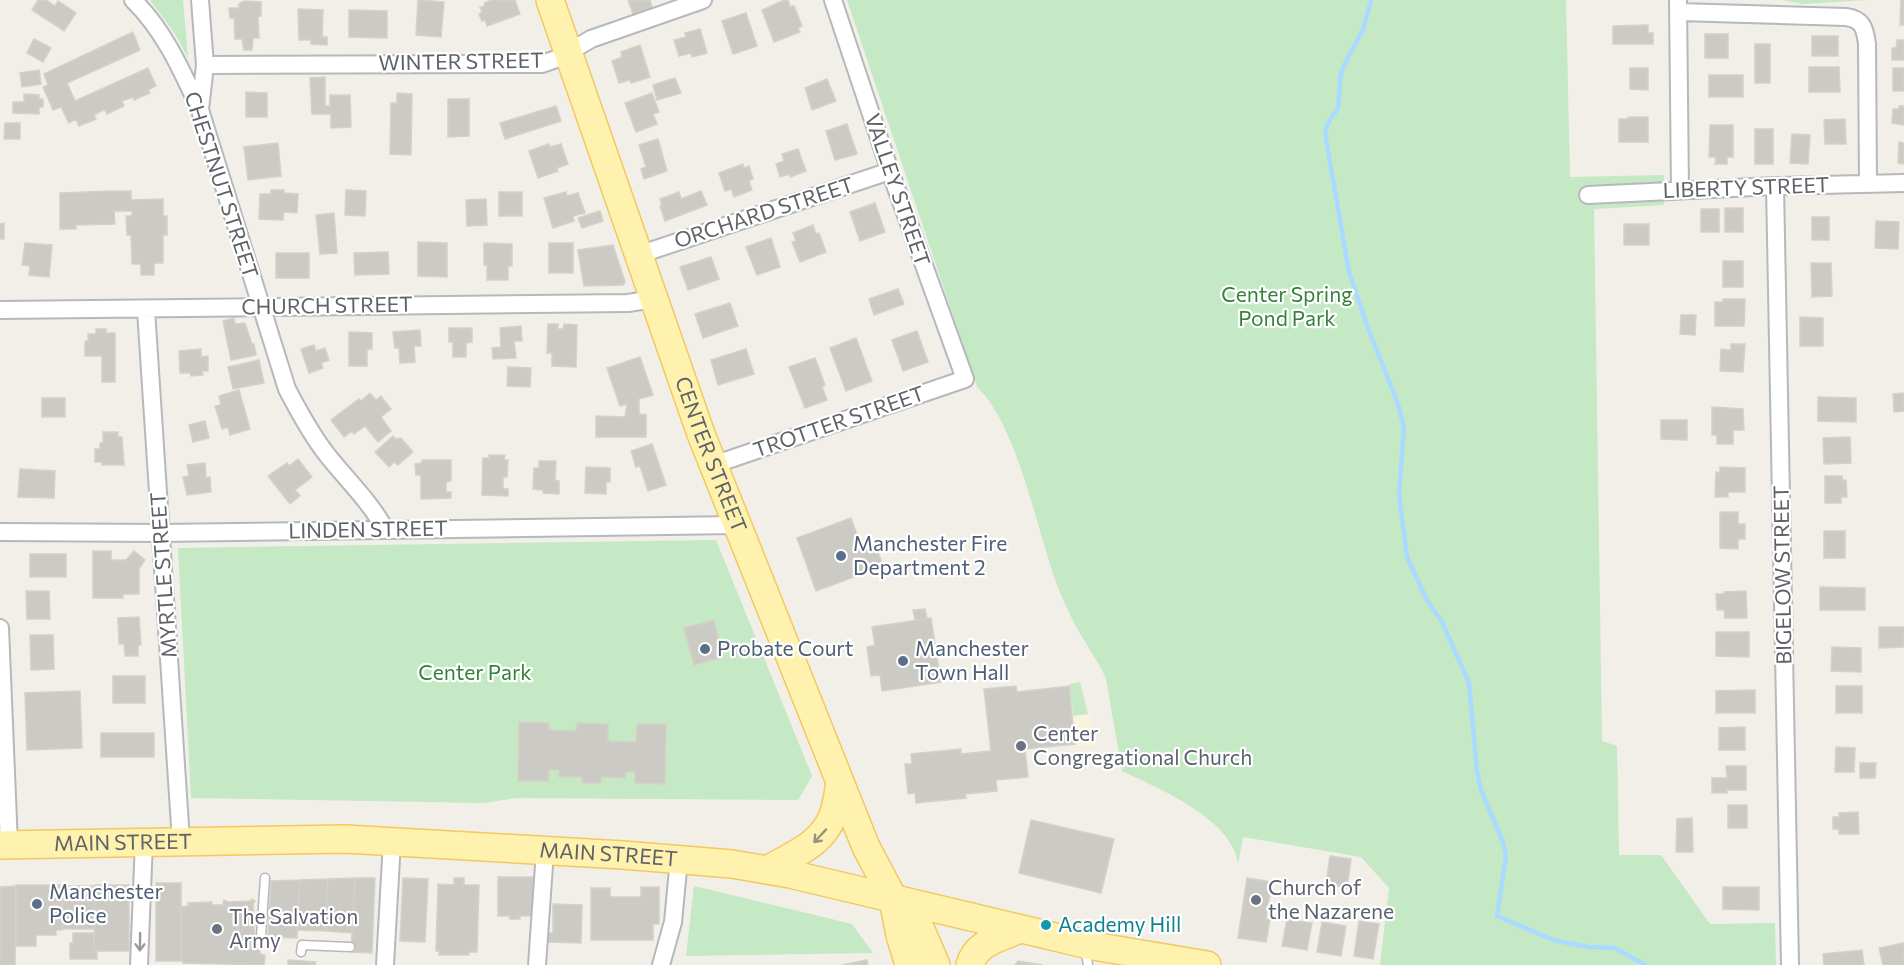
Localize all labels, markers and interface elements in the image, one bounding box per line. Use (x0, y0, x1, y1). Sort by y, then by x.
street label: WINTER STREET (378, 47, 544, 74)
street label: CHESTNUT STREET (180, 88, 264, 281)
street label: VALLEY STREET (861, 110, 936, 269)
street label: ORCHARD STREET (671, 171, 856, 252)
street label: LIBERTY STREET (1662, 171, 1830, 202)
park label: Center Spring Pond Park (1221, 281, 1353, 330)
street label: CHURCH STREET (241, 291, 413, 318)
street label: CENTER STREET (671, 373, 753, 535)
street label: TROTTER STREET (750, 380, 927, 462)
street label: BIGELOW STREET (1767, 485, 1796, 665)
street label: MYRTLE STREET (144, 491, 181, 659)
street label: LINDEN STREET (288, 515, 448, 542)
place label: Manchester Fire Department 2 (853, 530, 1007, 579)
marker: Manchester Fire Department 2 (834, 549, 848, 563)
place label: Probate Court (717, 635, 853, 660)
place label: Manchester Town Hall (915, 635, 1029, 684)
marker: Probate Court (698, 642, 712, 656)
marker: Manchester Town Hall (896, 654, 910, 668)
park label: Center Park (418, 659, 532, 684)
place label: Center Congregational Church (1033, 720, 1252, 769)
marker: Center Congregational Church (1014, 739, 1028, 753)
street label: MAIN STREET (54, 828, 192, 855)
one-way arrow (813, 828, 827, 843)
street label: MAIN STREET (539, 836, 679, 870)
place label: Church of the Nazarene (1268, 874, 1394, 923)
place label: Manchester Police (49, 878, 163, 927)
marker: Church of the Nazarene (1249, 893, 1263, 907)
marker: Manchester Police (30, 897, 44, 911)
place label: The Salvation Army (229, 903, 358, 952)
place label: Academy Hill (1058, 911, 1181, 936)
marker: Academy Hill (1039, 918, 1053, 932)
marker: The Salvation Army (210, 922, 224, 936)
one-way arrow (134, 931, 146, 951)

